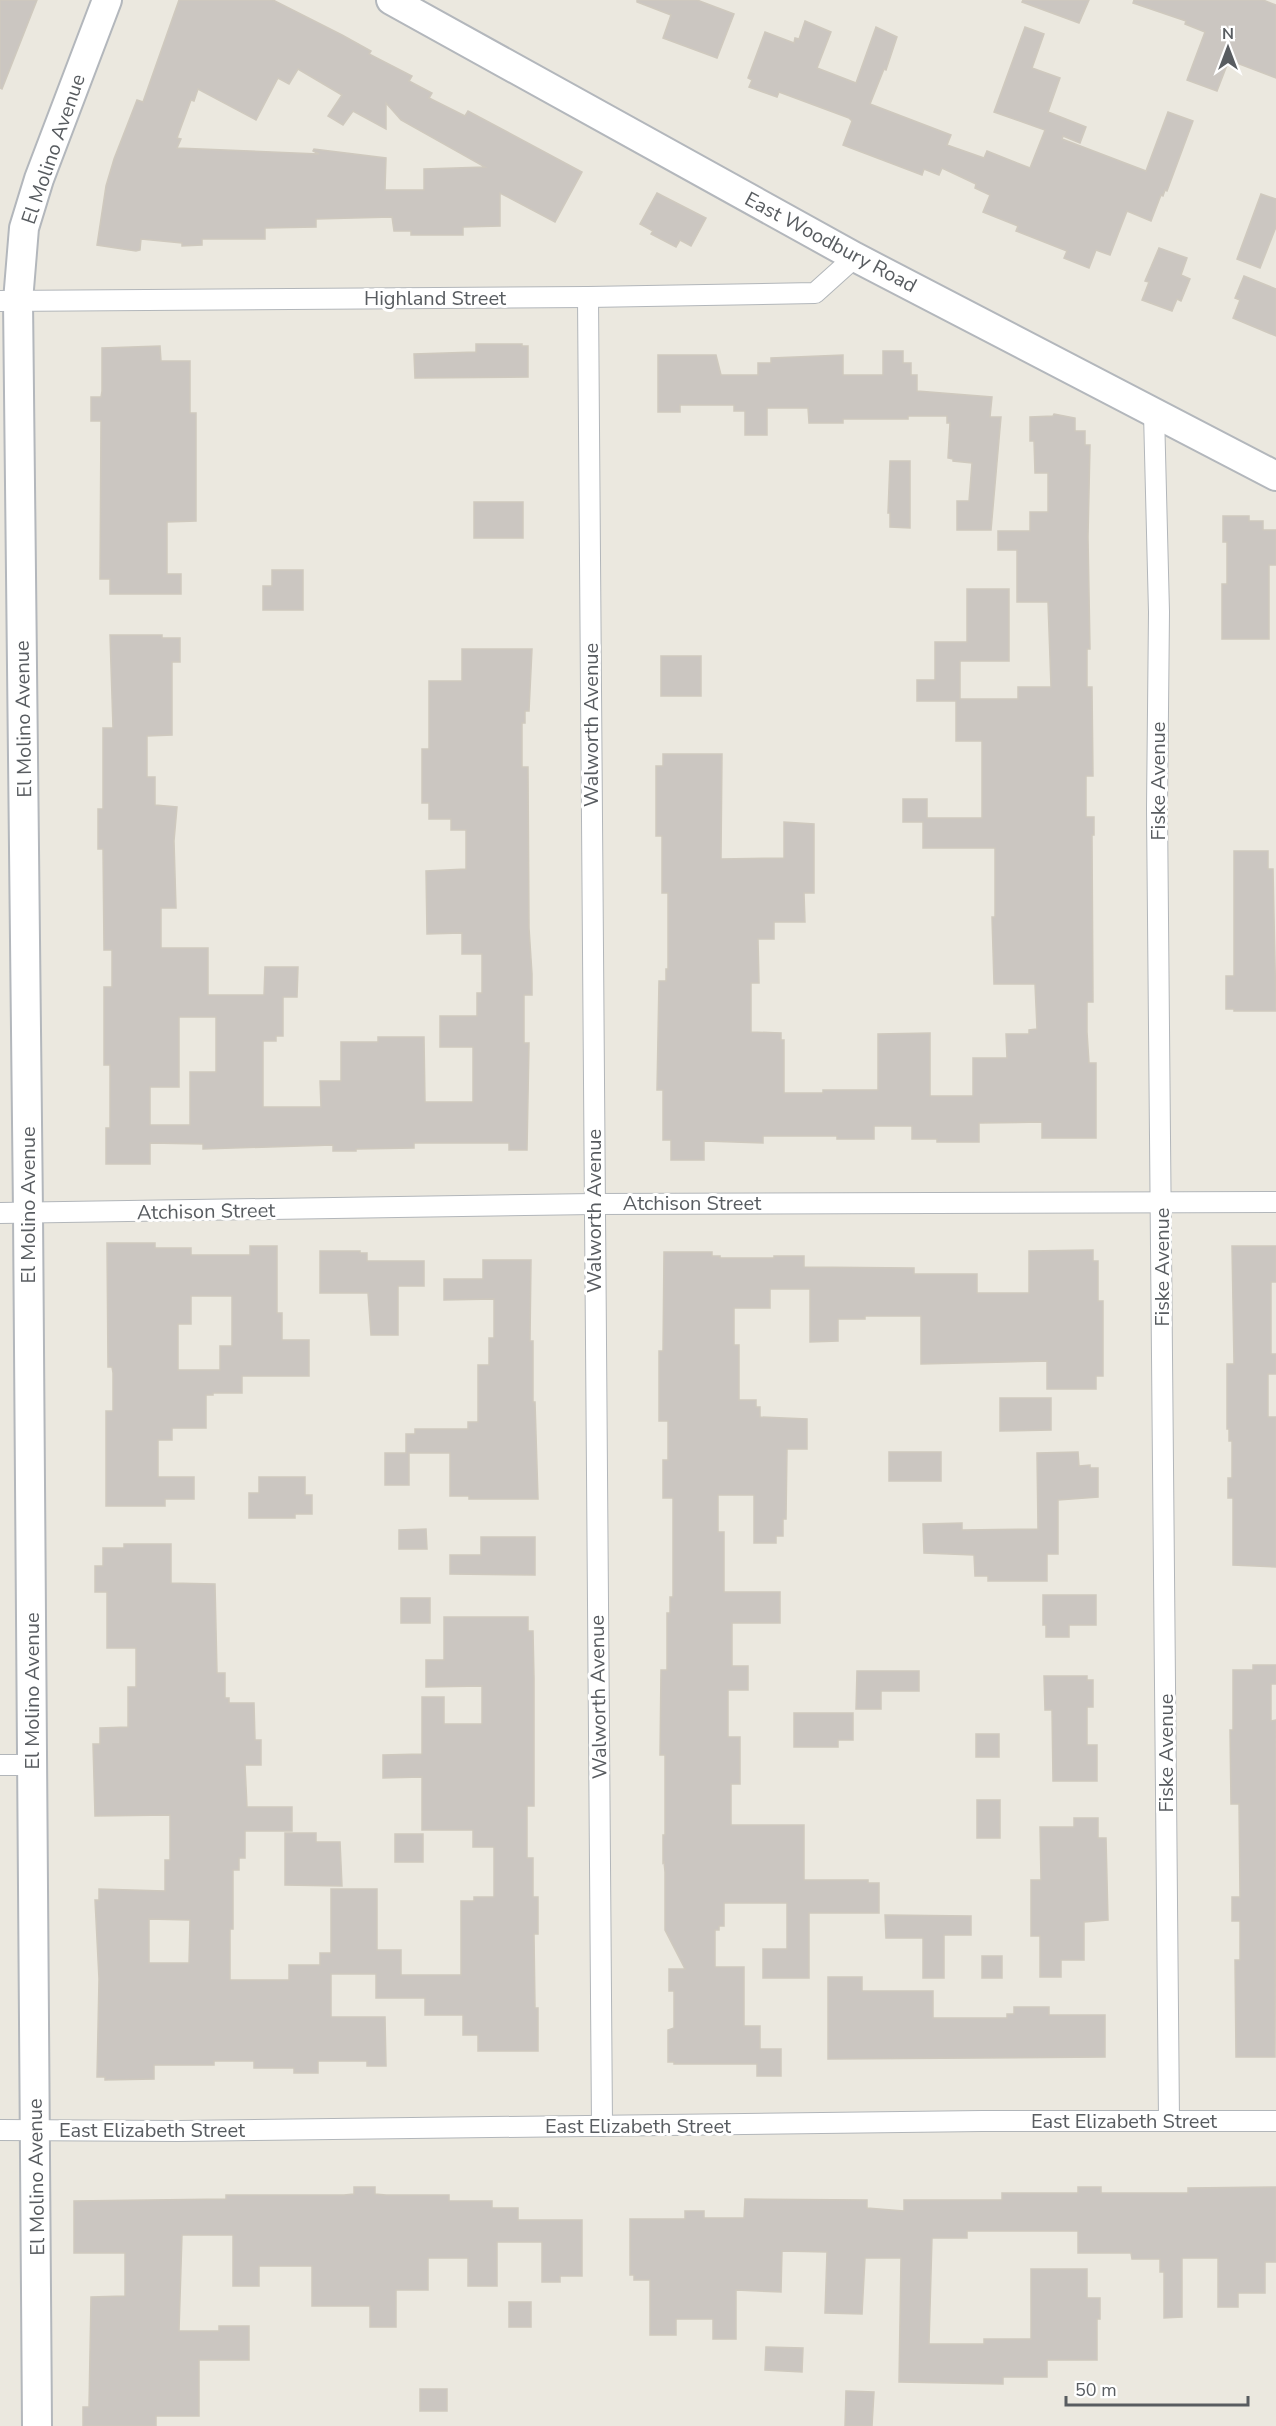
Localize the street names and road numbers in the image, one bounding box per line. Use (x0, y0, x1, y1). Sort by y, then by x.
street label: El Molino Avenue (15, 70, 92, 228)
street label: East Woodbury Road (740, 186, 921, 299)
street label: Highland Street (364, 285, 507, 312)
street label: El Molino Avenue (9, 640, 38, 798)
street label: Walworth Avenue (578, 643, 605, 807)
street label: Fiske Avenue (1145, 722, 1172, 840)
street label: El Molino Avenue (15, 1126, 42, 1284)
street label: Walworth Avenue (581, 1129, 608, 1293)
street label: Atchison Street (623, 1190, 762, 1217)
street label: Atchison Street (137, 1197, 276, 1226)
street label: Fiske Avenue (1149, 1208, 1176, 1326)
street label: El Molino Avenue (19, 1612, 46, 1770)
street label: Walworth Avenue (584, 1615, 613, 1779)
street label: Fiske Avenue (1153, 1694, 1180, 1812)
street label: El Molino Avenue (22, 2098, 51, 2256)
street label: East Elizabeth Street (1031, 2108, 1218, 2135)
street label: East Elizabeth Street (545, 2113, 732, 2140)
street label: East Elizabeth Street (59, 2117, 246, 2144)

